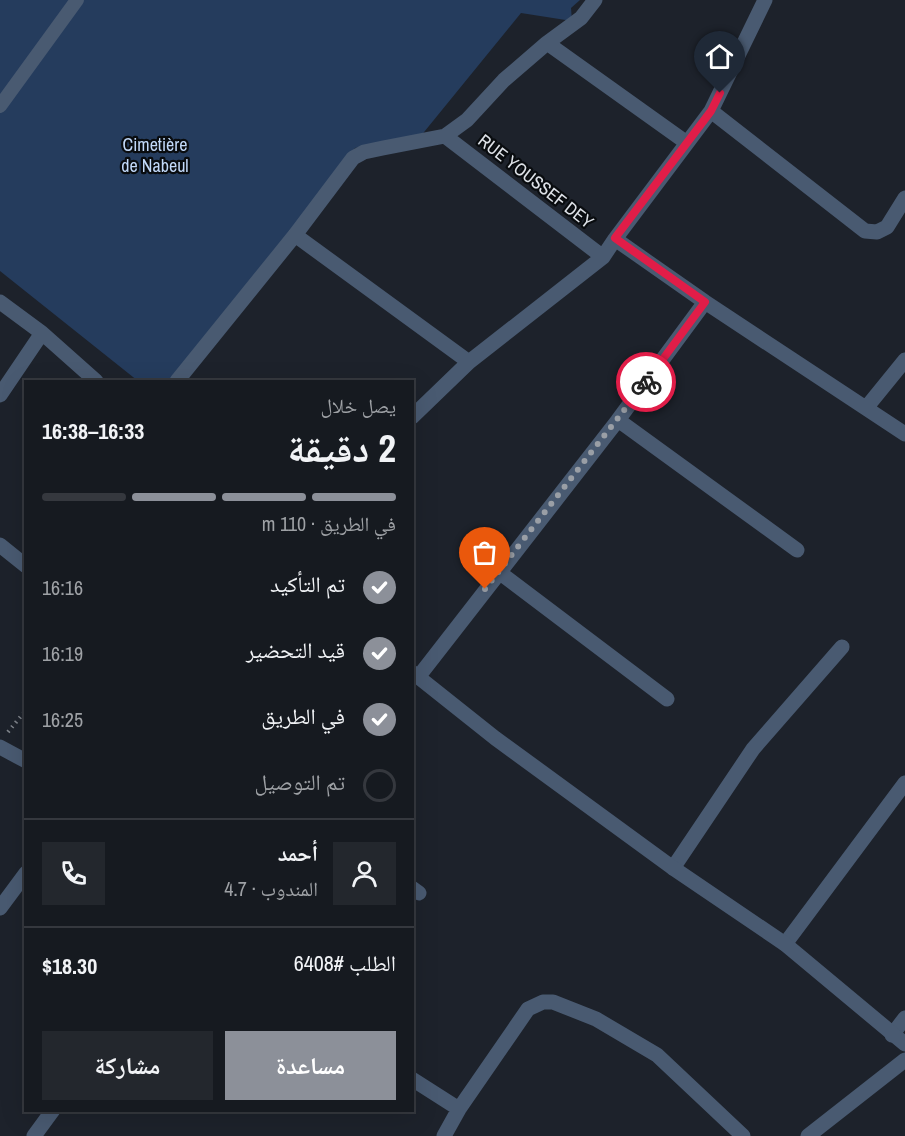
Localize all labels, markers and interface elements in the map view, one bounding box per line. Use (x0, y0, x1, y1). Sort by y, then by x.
pin (694, 31, 745, 93)
icon: home (703, 40, 736, 73)
street label: RUE YOUSSEF DEY (473, 128, 599, 234)
park label: Cimetière de Nabeul (121, 132, 189, 178)
courier (616, 352, 676, 412)
icon: bike (630, 366, 663, 399)
text: يصل خلال (320, 392, 396, 419)
text: 16:33–16:38 (42, 416, 144, 446)
text: 2 دقيقة (287, 422, 396, 474)
text: في الطريق · 110 m (262, 510, 396, 537)
pin (459, 527, 510, 589)
icon: bag (468, 536, 501, 569)
text: تم التأكيد (270, 569, 345, 599)
icon: check (363, 571, 396, 604)
text: 16:16 (42, 574, 83, 601)
text: قيد التحضير (246, 635, 345, 665)
icon: check (363, 637, 396, 670)
text: 16:19 (42, 640, 83, 667)
text: في الطريق (261, 701, 345, 731)
icon: check (363, 703, 396, 736)
text: 16:25 (42, 706, 83, 733)
text: تم التوصيل (254, 767, 345, 797)
text: أحمد (278, 838, 318, 868)
button: phone (42, 842, 105, 905)
button: person (333, 842, 396, 905)
text: المندوب · 4.7 (224, 875, 318, 902)
text: الطلب #6408 (294, 948, 396, 978)
text: $18.30 (42, 951, 97, 981)
button: مشاركة (42, 1031, 213, 1100)
button: مساعدة (225, 1031, 396, 1100)

